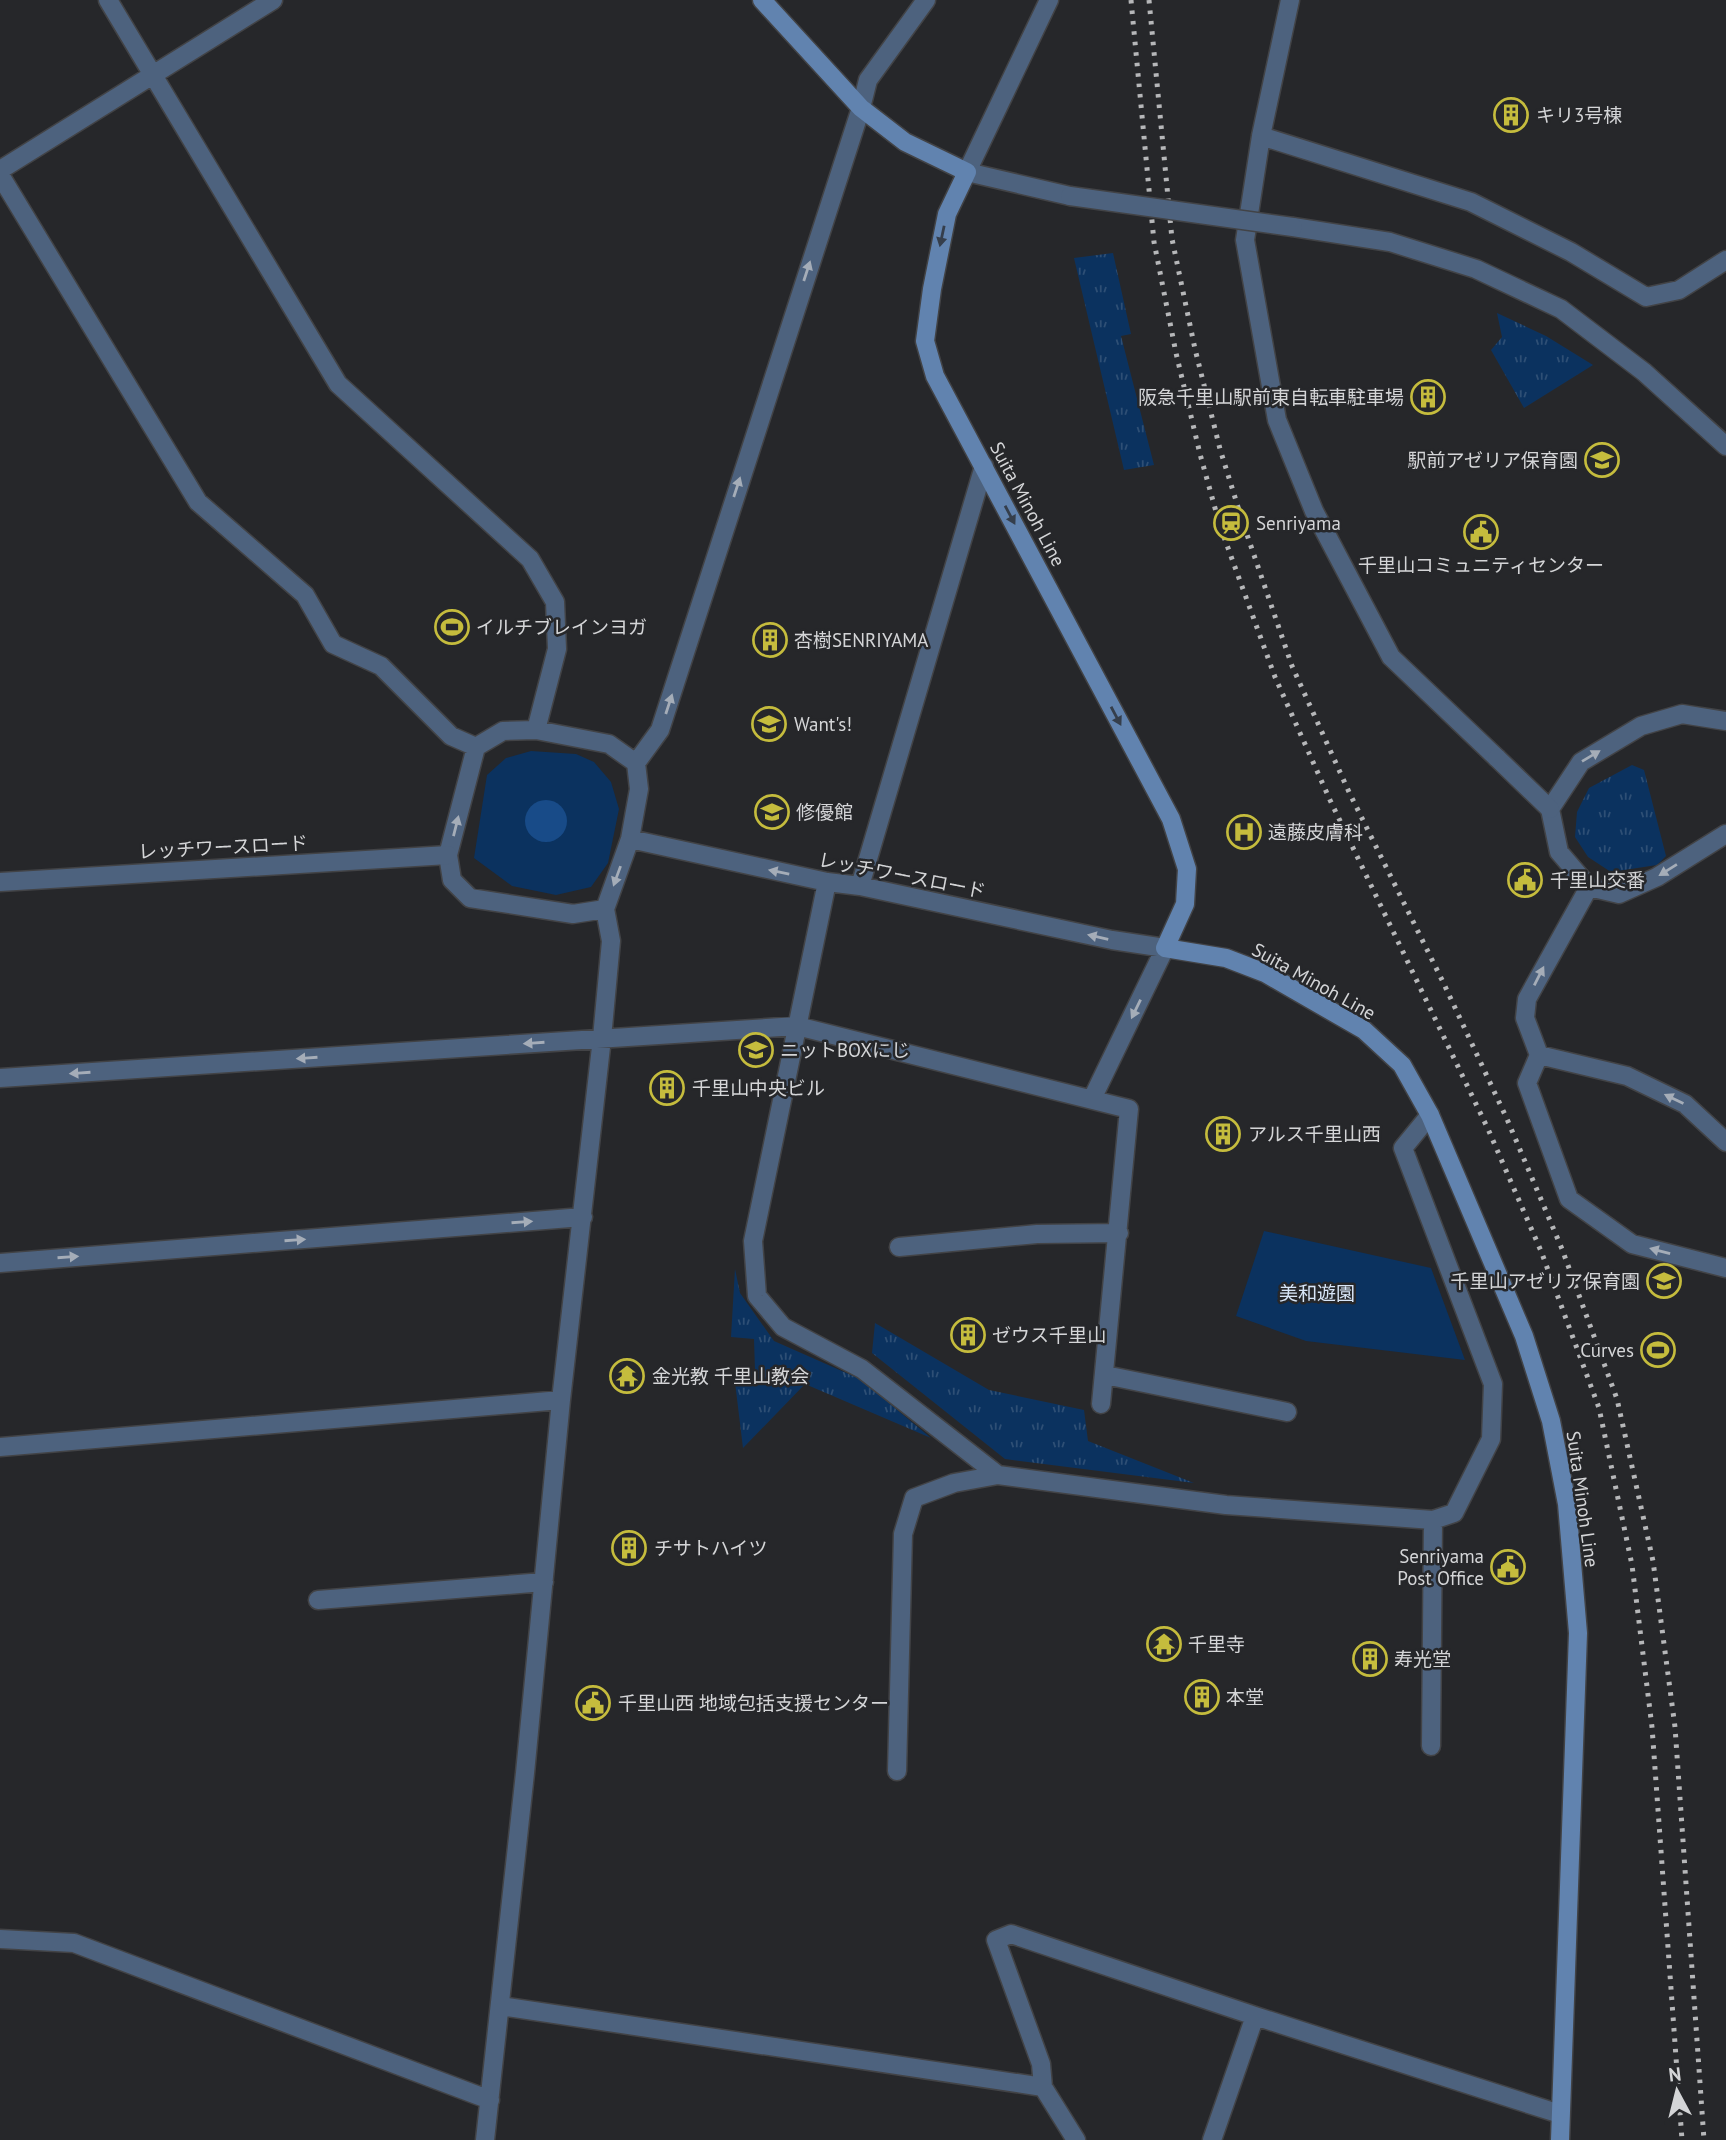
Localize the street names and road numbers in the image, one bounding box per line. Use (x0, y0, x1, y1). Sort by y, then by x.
street label: Suita Minoh Line (985, 438, 1071, 570)
street label: レッチワースロード (137, 831, 309, 863)
street label: レッチワースロード (816, 847, 988, 903)
street label: Suita Minoh Line (1248, 937, 1380, 1025)
street label: Suita Minoh Line (1562, 1429, 1604, 1569)

